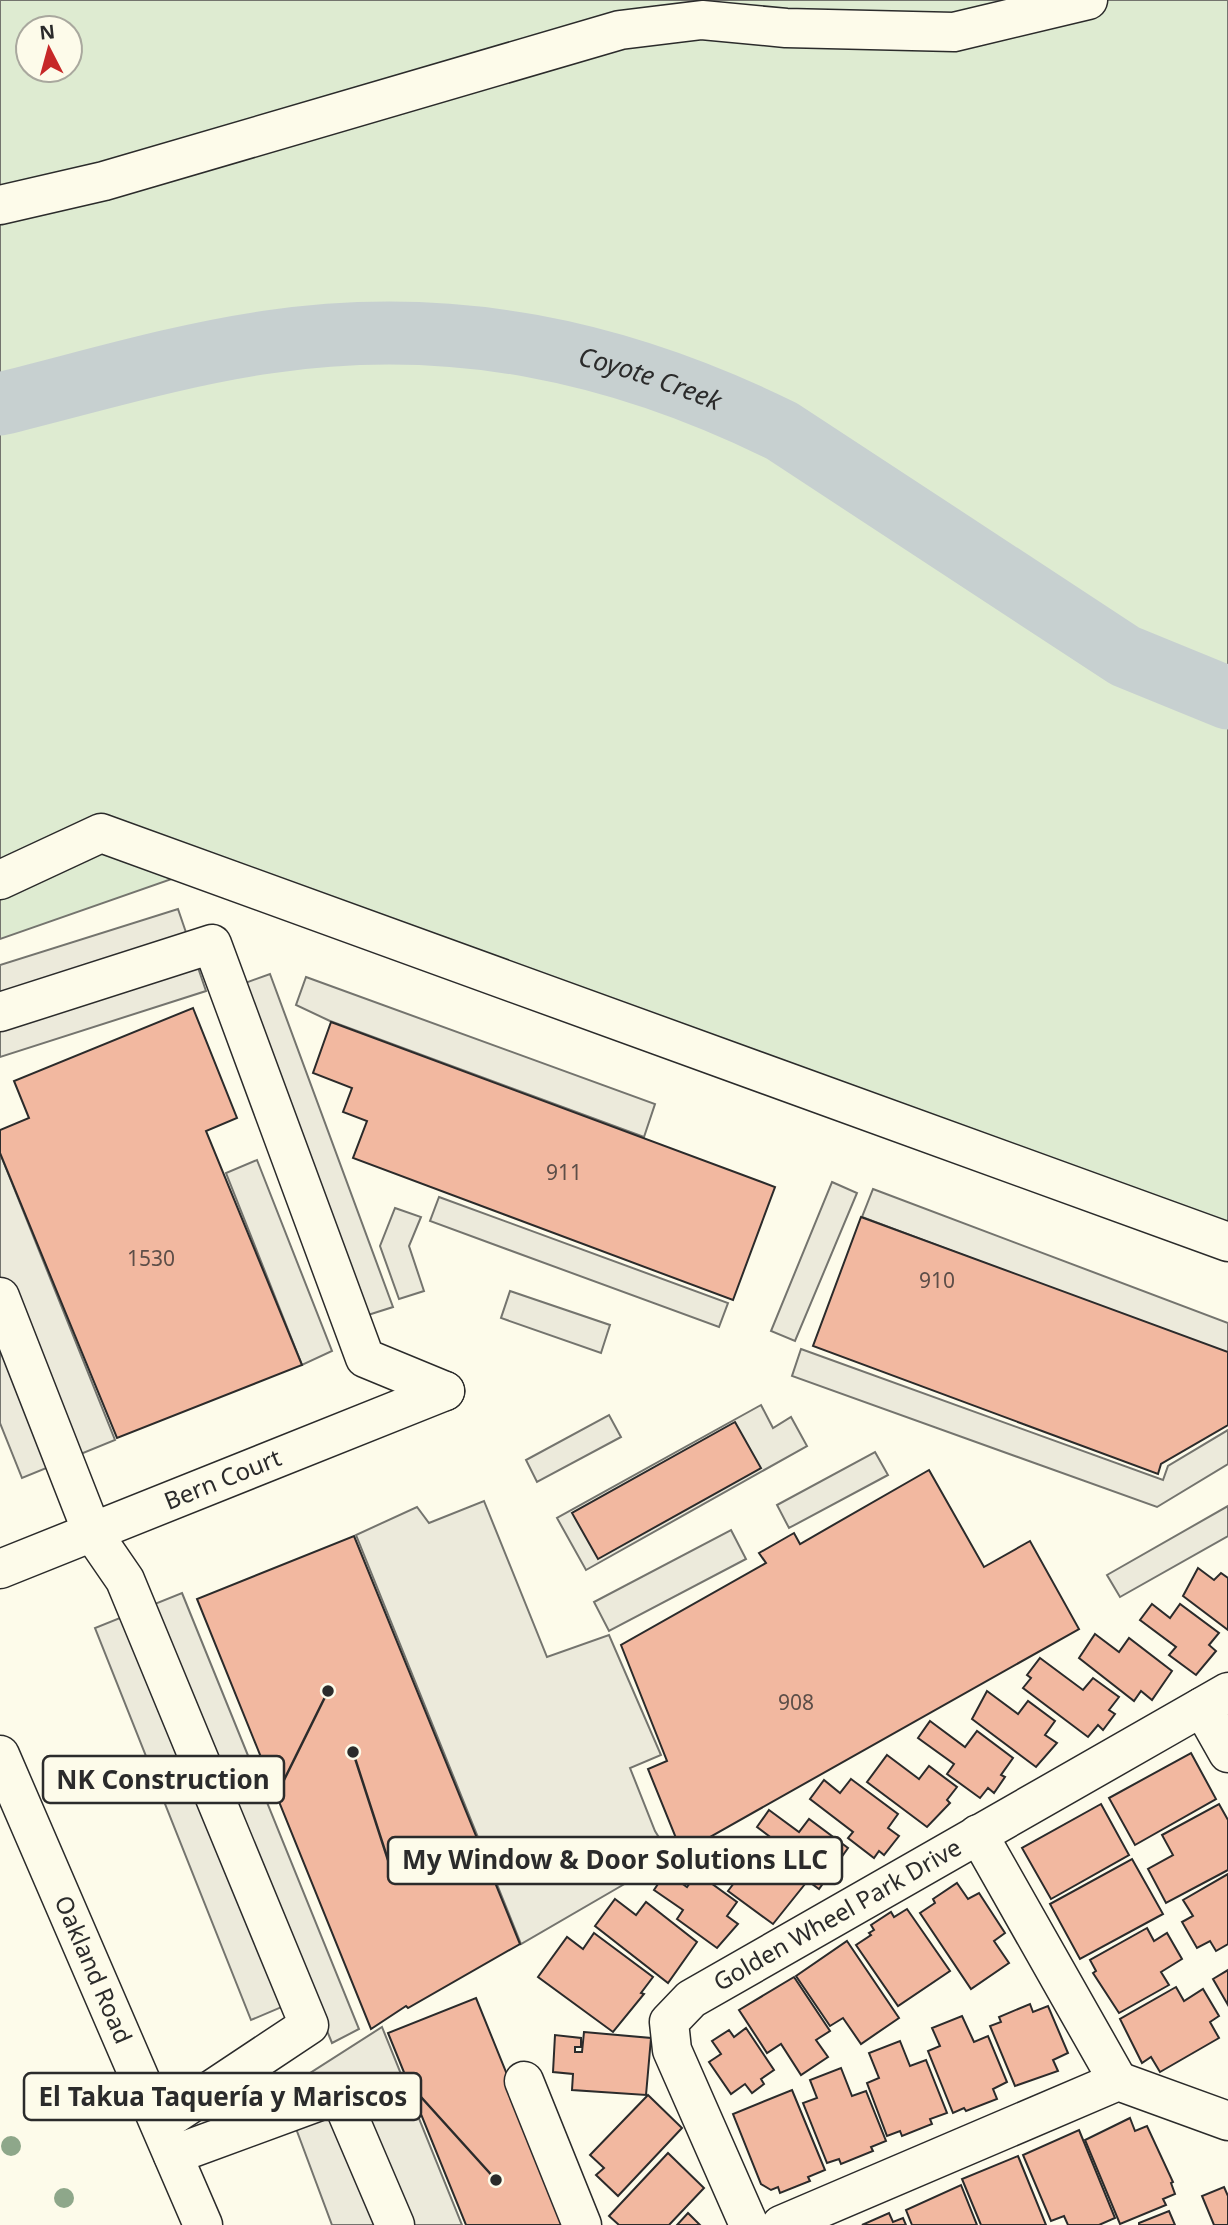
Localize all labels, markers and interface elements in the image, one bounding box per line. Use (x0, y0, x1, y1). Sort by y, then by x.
north arrow (14, 14, 84, 84)
text: N (38, 18, 56, 46)
water label: Coyote Creek (575, 338, 728, 419)
house number: 911 (546, 1158, 582, 1186)
house number: 1530 (127, 1244, 175, 1272)
house number: 910 (919, 1266, 955, 1294)
street label: Bern Court (159, 1440, 286, 1517)
house number: 908 (778, 1688, 814, 1716)
callout: NK Construction (43, 1756, 284, 1803)
text: NK Construction (56, 1761, 270, 1797)
street label: Golden Wheel Park Drive (707, 1830, 967, 1998)
callout: My Window & Door Solutions LLC (388, 1837, 842, 1884)
text: My Window & Door Solutions LLC (402, 1841, 828, 1877)
street label: Oakland Road (48, 1890, 141, 2048)
callout: El Takua Taquería y Mariscos (24, 2073, 421, 2120)
text: El Takua Taquería y Mariscos (39, 2078, 407, 2114)

